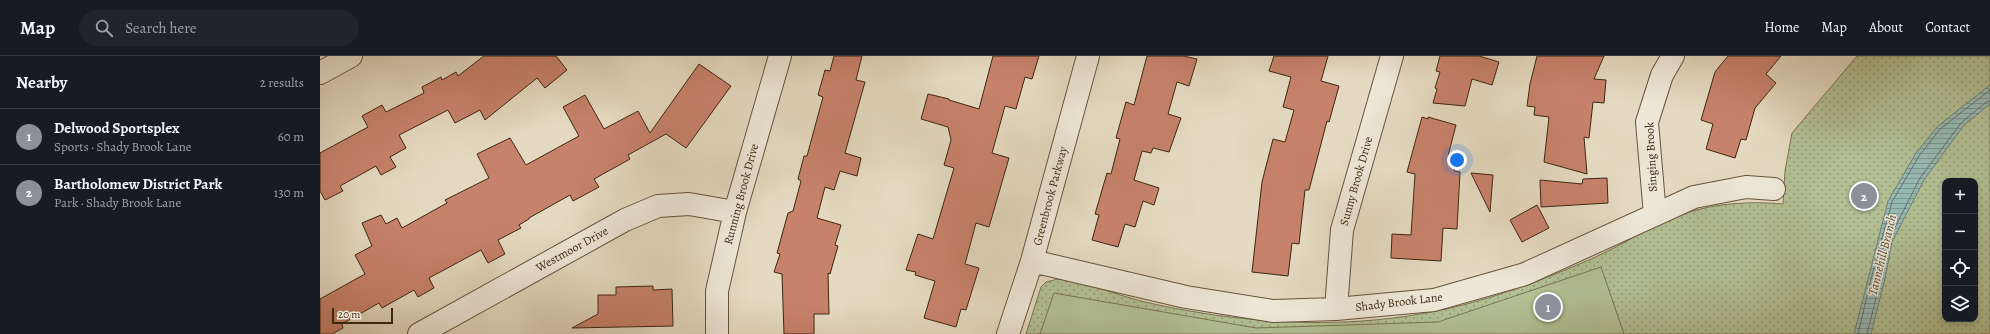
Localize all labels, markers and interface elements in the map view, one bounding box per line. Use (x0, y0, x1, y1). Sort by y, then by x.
search box (79, 10, 359, 46)
text: Map (20, 15, 55, 41)
icon: search (93, 17, 115, 39)
text: Search here (125, 18, 197, 38)
text: Home (1764, 18, 1799, 37)
text: Map (1821, 18, 1847, 37)
text: About (1869, 18, 1903, 37)
text: Contact (1925, 18, 1970, 37)
text: Nearby (16, 71, 67, 94)
text: 2 results (260, 74, 304, 91)
text: Delwood Sportsplex (54, 118, 180, 138)
street label: Singing Brook (1641, 122, 1661, 192)
text: 1 (27, 128, 31, 145)
text: 60 m (278, 128, 304, 145)
street label: Sunny Brook Drive (1336, 134, 1376, 228)
text: Sports · Shady Brook Lane (54, 138, 192, 155)
street label: Running Brook Drive (720, 142, 762, 246)
street label: Greenbrook Parkway (1029, 144, 1071, 247)
your location (1447, 150, 1467, 170)
text: Bartholomew District Park (54, 174, 222, 194)
map controls (1942, 178, 1978, 322)
button: + (1942, 178, 1978, 214)
pin: 2 (1851, 181, 1877, 211)
text: 2 (26, 184, 32, 201)
text: 130 m (274, 184, 304, 201)
text: Park · Shady Brook Lane (54, 194, 181, 211)
water label: Tannehill Branch (1864, 213, 1900, 297)
button: − (1942, 214, 1978, 250)
street label: Westmoor Drive (532, 223, 611, 276)
button: locate (1942, 250, 1978, 286)
button: layers (1942, 286, 1978, 322)
street label: Shady Brook Lane (1354, 289, 1444, 315)
pin: 1 (1535, 292, 1561, 322)
scale bar (332, 306, 393, 325)
text: 20 m (338, 307, 360, 322)

